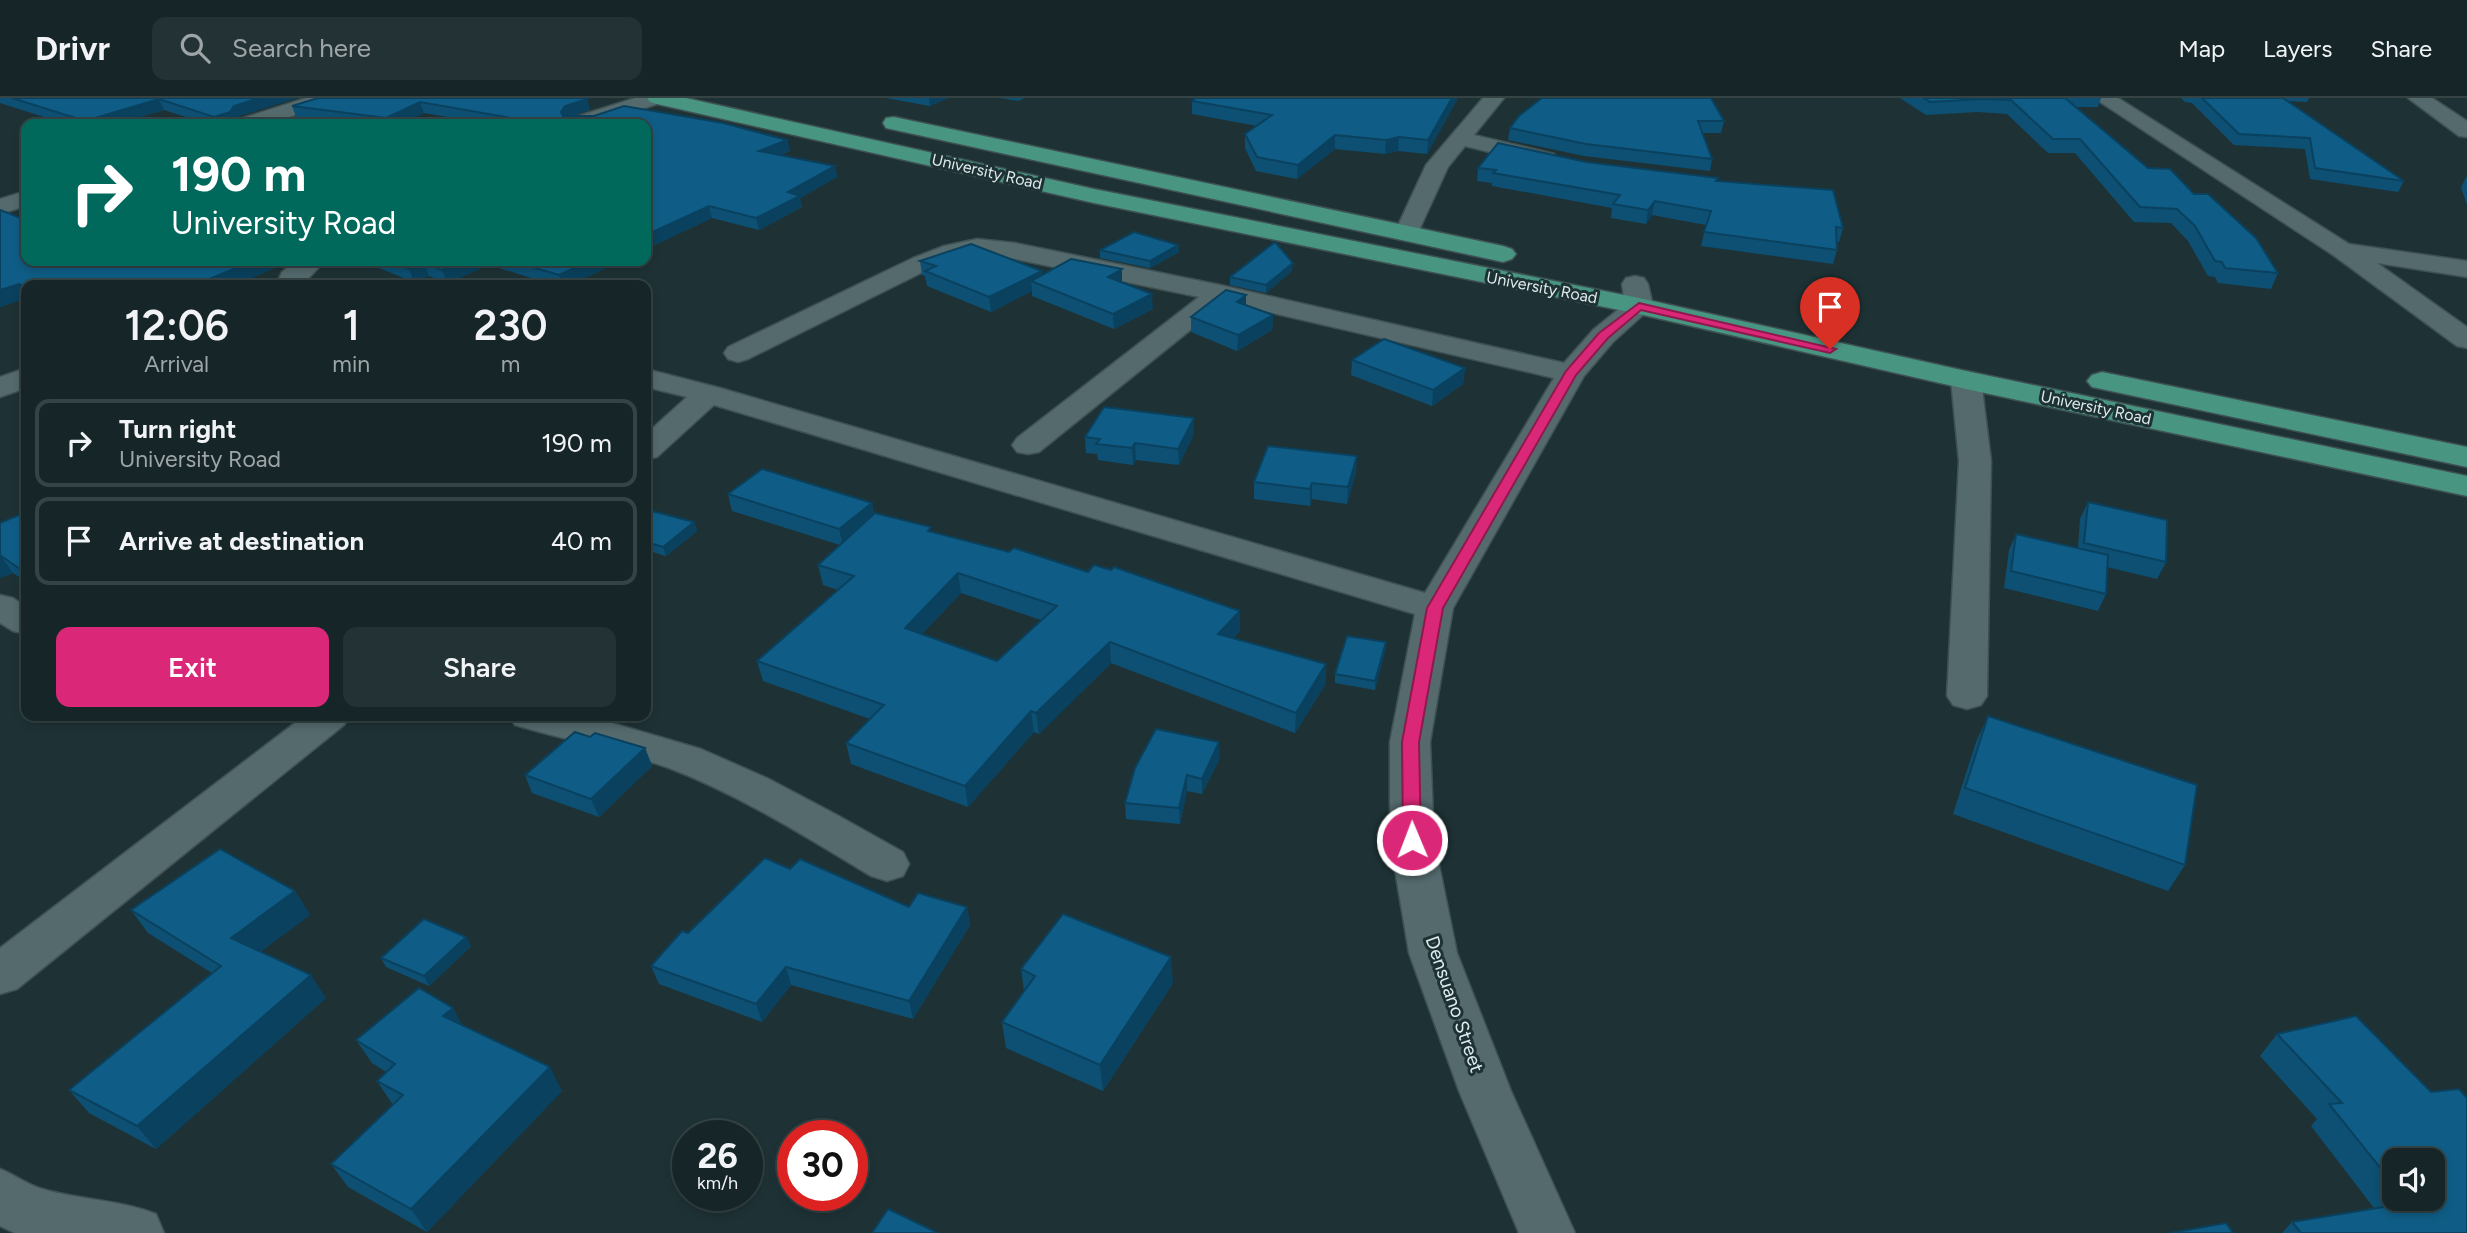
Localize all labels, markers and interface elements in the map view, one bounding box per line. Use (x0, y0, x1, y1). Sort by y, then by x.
search box (152, 17, 642, 80)
text: Drivr (35, 29, 110, 68)
icon: search (176, 29, 214, 67)
text: Search here (232, 32, 371, 64)
text: Map (2178, 34, 2225, 63)
text: Layers (2263, 34, 2332, 63)
text: Share (2370, 34, 2432, 63)
text: 190 m (171, 144, 306, 203)
icon: right (56, 147, 147, 238)
street label: University Road (930, 150, 1044, 193)
text: University Road (171, 204, 396, 242)
street label: University Road (1485, 267, 1599, 308)
pin (1800, 277, 1860, 349)
icon: arrive (1811, 288, 1849, 326)
text: 12:06 (124, 300, 229, 351)
text: 1 (342, 300, 360, 351)
text: 230 (473, 300, 548, 351)
text: Arrival (144, 350, 209, 378)
text: min (332, 350, 370, 378)
text: m (501, 350, 520, 378)
street label: University Road (2039, 386, 2153, 428)
text: Turn right (119, 413, 236, 445)
icon: right (60, 424, 98, 462)
text: 190 m (541, 427, 612, 459)
text: University Road (119, 445, 281, 473)
icon: arrive (60, 522, 98, 560)
text: Arrive at destination (119, 525, 364, 557)
text: 40 m (551, 525, 612, 557)
button: Exit (56, 627, 329, 707)
button: Share (343, 627, 616, 707)
position arrow (1375, 803, 1449, 877)
street label: Densuano Street (1420, 933, 1489, 1075)
speed limit sign: 30 (777, 1120, 868, 1211)
text: 26 (697, 1135, 738, 1177)
map controls (2382, 1148, 2445, 1211)
button: sound (2382, 1148, 2445, 1211)
text: km/h (697, 1172, 738, 1194)

